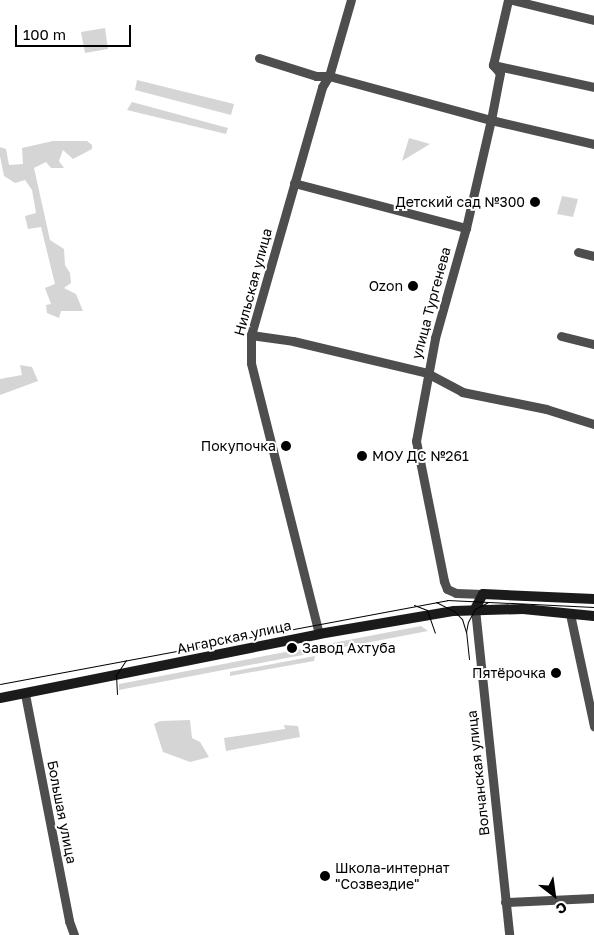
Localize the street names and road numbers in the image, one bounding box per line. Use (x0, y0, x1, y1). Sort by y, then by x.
street label: Нильская улица (231, 226, 275, 338)
street label: улица Тургенева (408, 245, 454, 361)
street label: Ангарская улица (175, 617, 293, 657)
street label: Волчанская улица (463, 709, 493, 837)
street label: Большая улица (44, 759, 80, 865)

